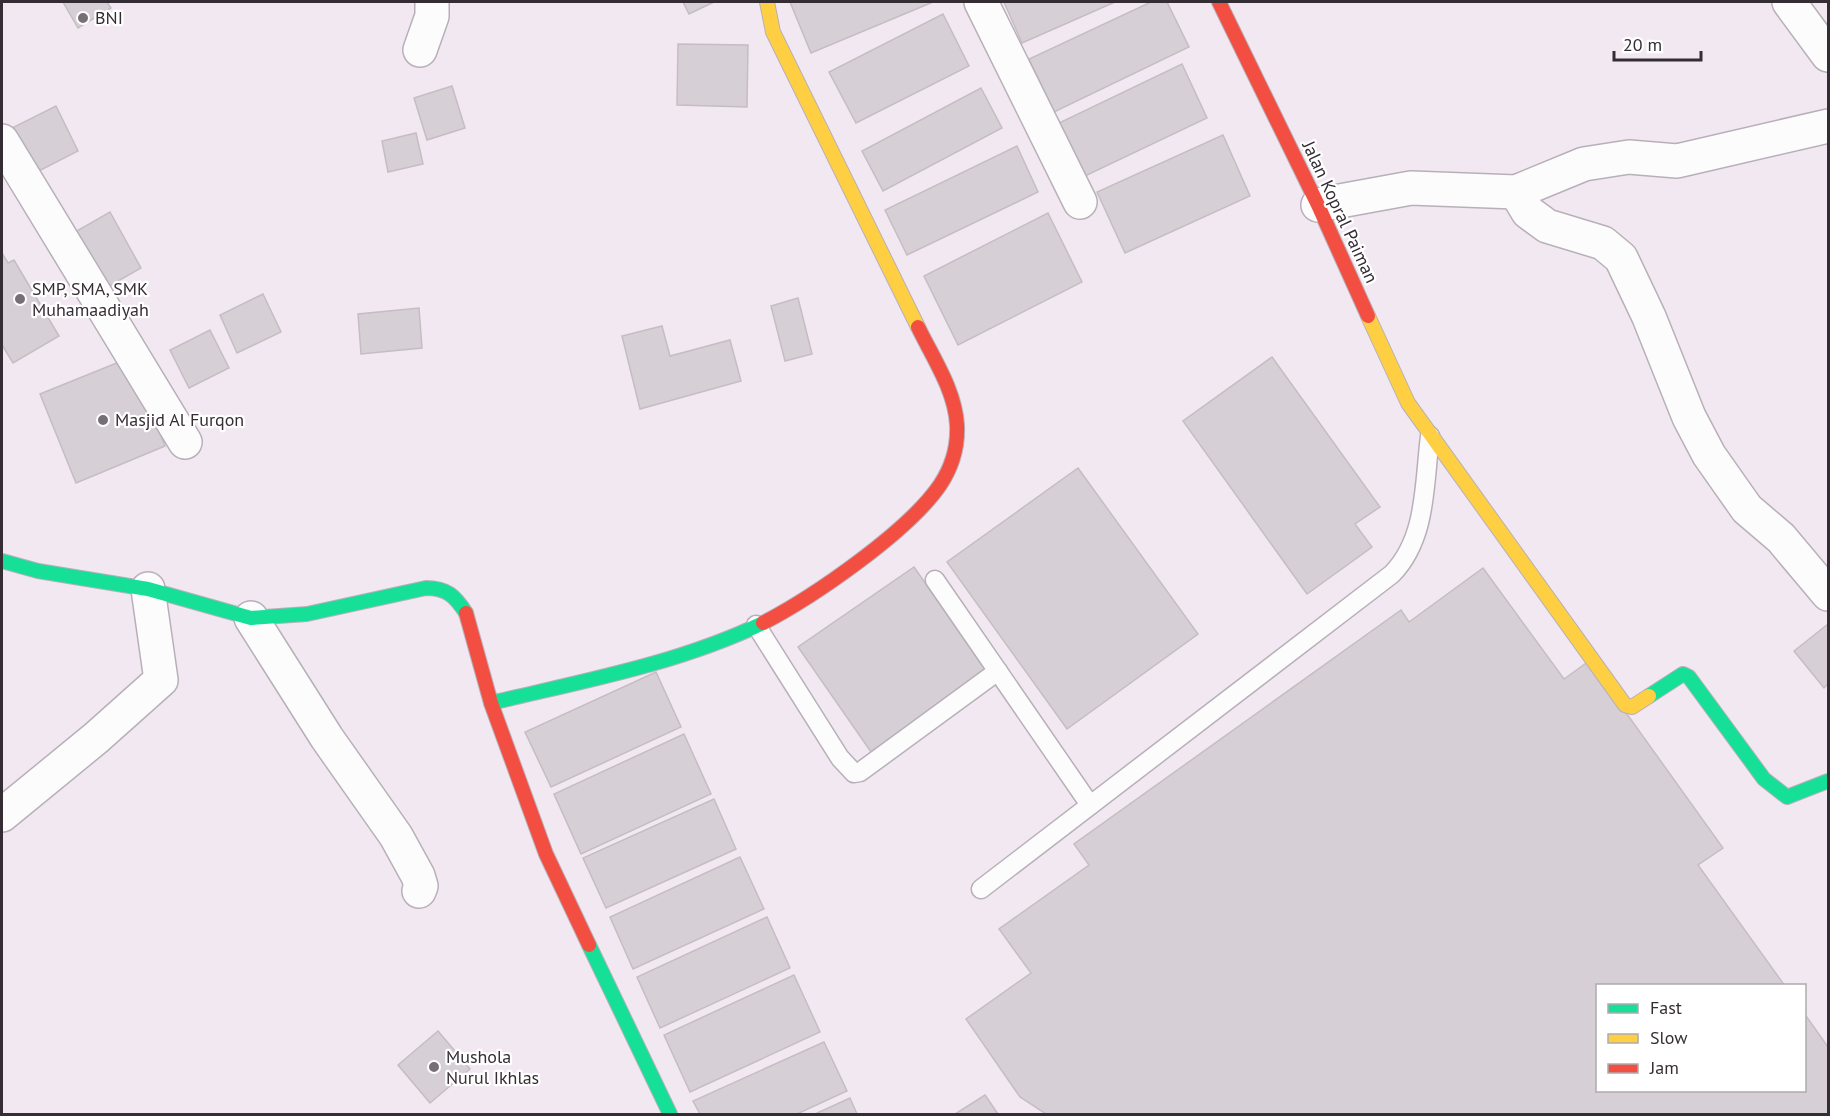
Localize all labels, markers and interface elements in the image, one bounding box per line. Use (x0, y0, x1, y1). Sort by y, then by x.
place label: BNI (95, 6, 123, 29)
marker: BNI (76, 11, 90, 25)
scale bar (1614, 24, 1701, 62)
text: 20 m (1623, 33, 1662, 56)
street label: Jalan Kopral Paiman (1297, 136, 1383, 287)
place label: SMP, SMA, SMK Muhamaadiyah (32, 277, 149, 321)
marker: SMP, SMA, SMK Muhamaadiyah (13, 292, 27, 306)
place label: Masjid Al Furqon (115, 408, 244, 431)
marker: Masjid Al Furqon (96, 413, 110, 427)
legend (1596, 984, 1806, 1092)
text: Fast (1650, 996, 1682, 1019)
text: Slow (1650, 1026, 1688, 1049)
place label: Mushola Nurul Ikhlas (446, 1045, 539, 1089)
text: Jam (1649, 1056, 1679, 1079)
marker: Mushola Nurul Ikhlas (427, 1060, 441, 1074)

